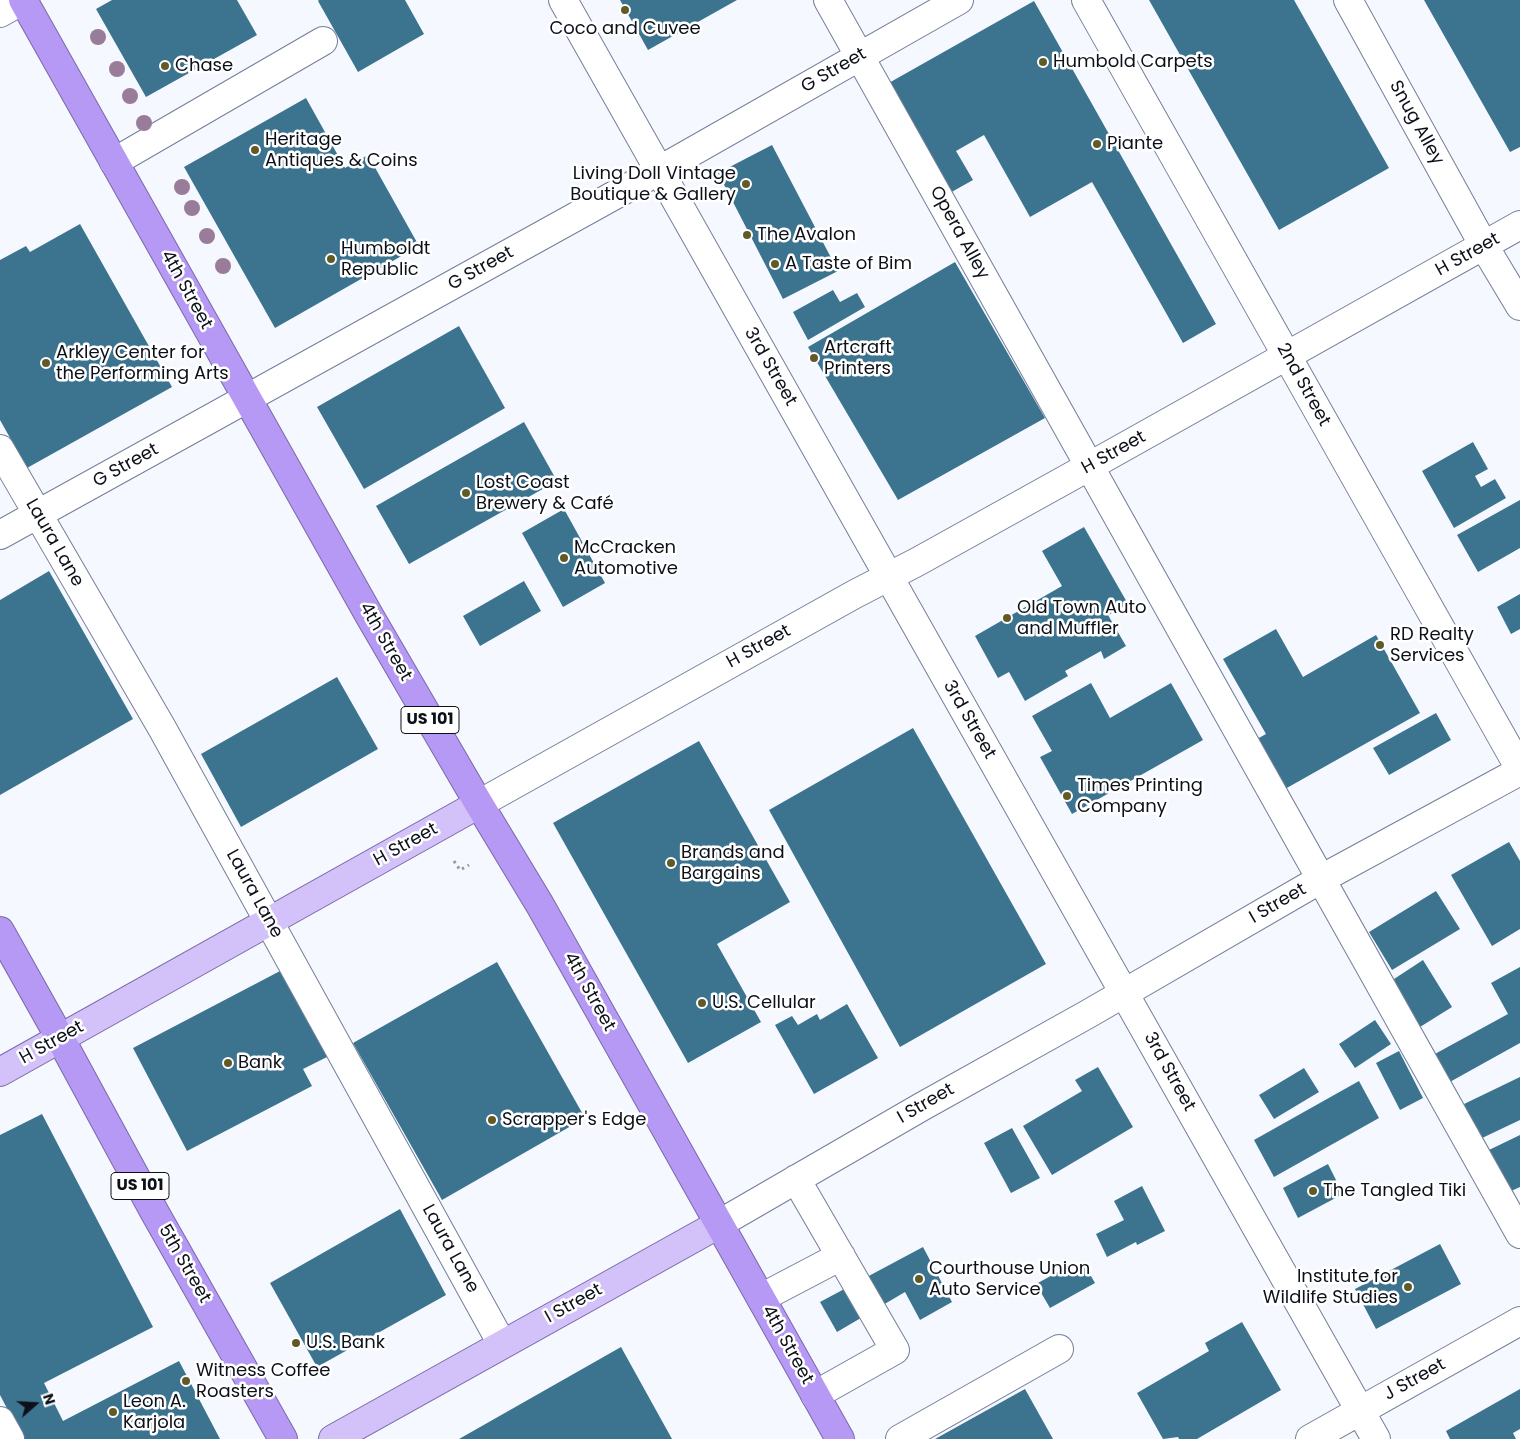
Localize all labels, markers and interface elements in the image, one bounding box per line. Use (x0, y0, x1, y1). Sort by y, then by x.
marker: Coco and Cuvee (619, 4, 631, 16)
place label: Coco and Cuvee (549, 18, 701, 40)
street label: G Street (798, 44, 870, 98)
place label: Humbold Carpets (1053, 51, 1213, 73)
place label: Chase (175, 55, 233, 77)
marker: Humbold Carpets (1037, 56, 1049, 68)
marker: Chase (159, 60, 171, 72)
street label: Snug Alley (1384, 77, 1448, 169)
place label: Heritage Antiques & Coins (265, 129, 418, 172)
place label: Piante (1107, 133, 1163, 155)
marker: Piante (1091, 138, 1103, 150)
marker: Heritage Antiques & Coins (249, 144, 261, 156)
place label: Living Doll Vintage Boutique & Gallery (570, 163, 736, 205)
marker: Living Doll Vintage Boutique & Gallery (740, 178, 752, 190)
street label: Opera Alley (924, 183, 994, 283)
place label: The Avalon (757, 224, 856, 246)
marker: The Avalon (741, 229, 753, 241)
street label: H Street (1432, 229, 1504, 281)
place label: Humboldt Republic (341, 238, 430, 280)
street label: G Street (444, 242, 518, 296)
street label: 4th Street (155, 247, 217, 333)
marker: Humboldt Republic (325, 253, 337, 265)
place label: A Taste of Bim (785, 253, 912, 275)
marker: A Taste of Bim (769, 258, 781, 270)
street label: 3rd Street (739, 324, 801, 410)
place label: Artcraft Printers (824, 337, 892, 379)
street label: 2nd Street (1271, 340, 1335, 430)
place label: Arkley Center for the Performing Arts (56, 342, 229, 384)
marker: Artcraft Printers (808, 352, 820, 364)
marker: Arkley Center for the Performing Arts (40, 357, 52, 369)
street label: H Street (1078, 427, 1150, 479)
street label: G Street (89, 439, 163, 493)
place label: Lost Coast Brewery & Café (476, 472, 614, 514)
marker: Lost Coast Brewery & Café (460, 487, 472, 499)
street label: Laura Lane (20, 495, 88, 591)
place label: McCracken Automotive (574, 537, 678, 580)
marker: McCracken Automotive (558, 552, 570, 564)
place label: Old Town Auto and Muffler (1017, 597, 1147, 640)
street label: 4th Street (354, 599, 416, 685)
marker: Old Town Auto and Muffler (1001, 612, 1013, 624)
street label: H Street (723, 621, 795, 673)
place label: RD Realty Services (1390, 624, 1474, 666)
marker: RD Realty Services (1374, 639, 1386, 651)
street label: 3rd Street (938, 677, 1000, 763)
road number: US 101 (401, 706, 459, 734)
place label: Times Printing Company (1077, 775, 1203, 818)
marker: Times Printing Company (1061, 790, 1073, 802)
street label: H Street (370, 819, 442, 871)
place label: Brands and Bargains (681, 842, 785, 884)
street label: Laura Lane (221, 846, 287, 942)
marker: Brands and Bargains (665, 857, 677, 869)
street label: I Street (1246, 879, 1310, 929)
street label: 4th Street (558, 949, 620, 1035)
place label: U.S. Cellular (712, 992, 816, 1014)
marker: U.S. Cellular (696, 997, 708, 1009)
street label: H Street (16, 1017, 88, 1069)
street label: 3rd Street (1138, 1029, 1200, 1115)
place label: Bank (238, 1052, 282, 1074)
marker: Bank (222, 1057, 234, 1069)
street label: I Street (894, 1079, 958, 1129)
place label: Scrapper's Edge (502, 1109, 646, 1131)
marker: Scrapper's Edge (486, 1114, 498, 1126)
road number: US 101 (111, 1172, 169, 1200)
place label: The Tangled Tiki (1323, 1180, 1466, 1202)
marker: The Tangled Tiki (1307, 1185, 1319, 1197)
street label: Laura Lane (417, 1201, 483, 1297)
street label: 5th Street (153, 1221, 215, 1307)
place label: Courthouse Union Auto Service (929, 1258, 1090, 1300)
place label: Institute for Wildlife Studies (1263, 1266, 1398, 1308)
marker: Courthouse Union Auto Service (913, 1273, 925, 1285)
street label: I Street (542, 1280, 606, 1328)
marker: Institute for Wildlife Studies (1402, 1281, 1414, 1293)
street label: 4th Street (756, 1302, 818, 1388)
place label: U.S. Bank (306, 1332, 385, 1354)
marker: U.S. Bank (290, 1337, 302, 1349)
street label: J Street (1380, 1354, 1450, 1406)
place label: Witness Coffee Roasters (196, 1360, 330, 1402)
marker: Witness Coffee Roasters (180, 1375, 192, 1387)
north arrow (10, 1379, 60, 1429)
text: N (38, 1391, 60, 1407)
place label: Leon A. Karjola (123, 1391, 186, 1434)
marker: Leon A. Karjola (107, 1406, 119, 1418)

